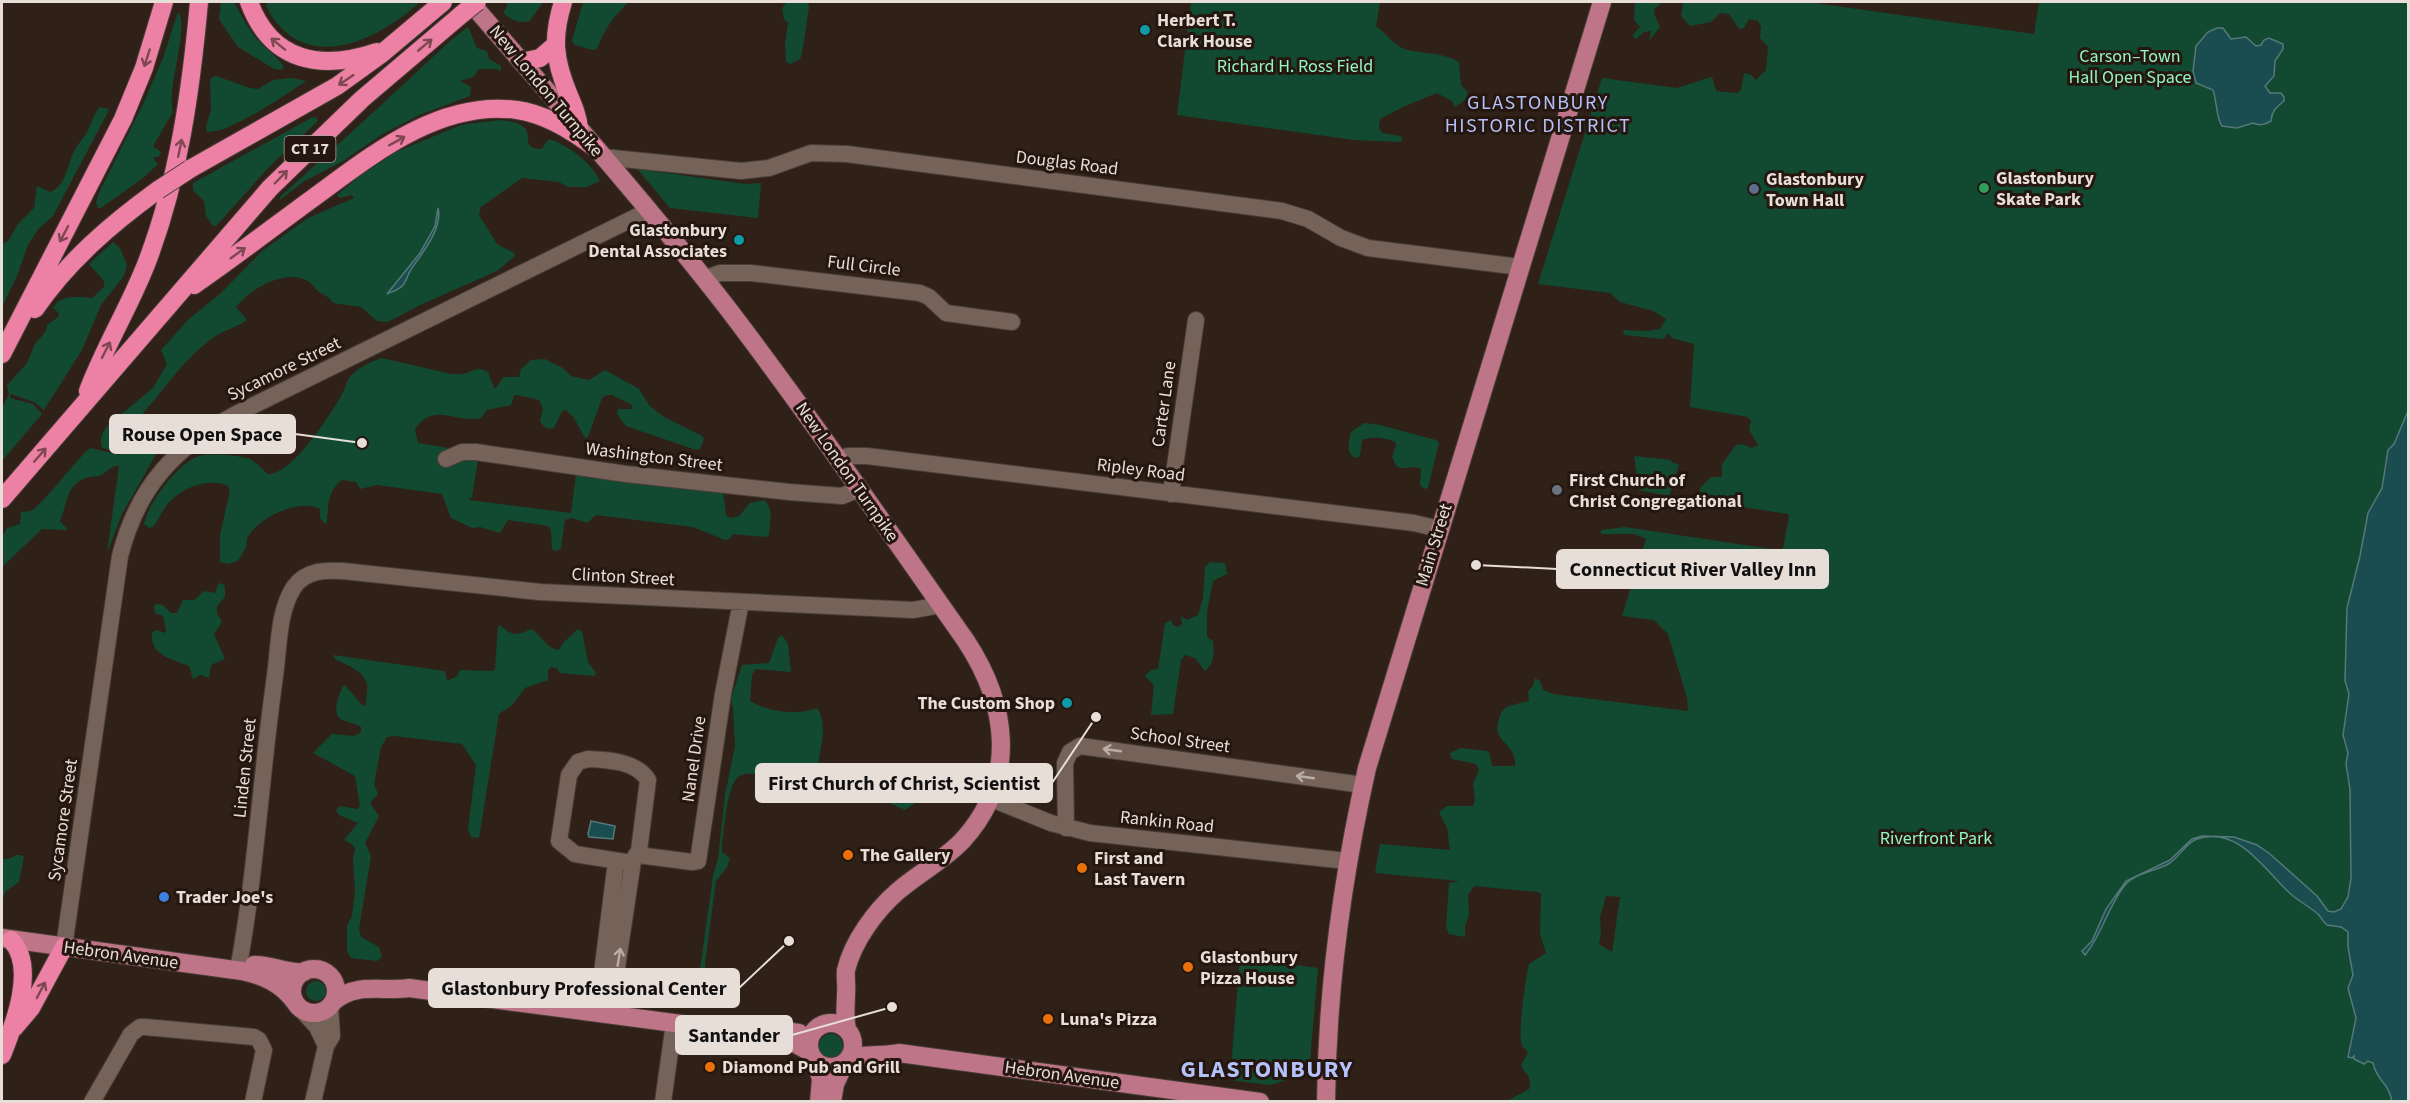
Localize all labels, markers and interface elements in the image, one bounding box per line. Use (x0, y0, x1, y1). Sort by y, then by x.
place label: Herbert T. Clark House (1157, 8, 1252, 54)
street label: New London Turnpike (483, 20, 609, 162)
marker: Herbert T. Clark House (1138, 23, 1152, 37)
one-way arrow (271, 38, 287, 51)
one-way arrow (417, 39, 433, 52)
park label: Carson–Town Hall Open Space (2068, 44, 2192, 90)
one-way arrow (141, 48, 152, 67)
park label: Richard H. Ross Field (1217, 54, 1373, 79)
one-way arrow (338, 74, 355, 86)
district label: GLASTONBURY HISTORIC DISTRICT (1445, 89, 1631, 140)
one-way arrow (388, 134, 405, 146)
road number: CT 17 (284, 136, 336, 162)
one-way arrow (175, 139, 186, 158)
street label: Douglas Road (1014, 144, 1120, 182)
place label: Glastonbury Skate Park (1996, 166, 2094, 212)
place label: Glastonbury Town Hall (1766, 167, 1864, 213)
one-way arrow (274, 169, 289, 184)
marker: Glastonbury Skate Park (1977, 181, 1991, 195)
marker: Glastonbury Town Hall (1747, 182, 1761, 196)
place label: Glastonbury Dental Associates (588, 218, 728, 264)
one-way arrow (58, 224, 69, 242)
marker: Glastonbury Dental Associates (732, 233, 746, 247)
one-way arrow (229, 247, 245, 260)
street label: Full Circle (826, 249, 902, 283)
street label: Sycamore Street (223, 331, 345, 407)
one-way arrow (100, 342, 112, 359)
street label: Carter Lane (1146, 359, 1182, 449)
street label: New London Turnpike (789, 397, 905, 547)
callout: Rouse Open Space (110, 415, 295, 453)
text: Rouse Open Space (122, 421, 282, 449)
street label: Washington Street (584, 436, 724, 478)
one-way arrow (33, 447, 46, 463)
street label: Ripley Road (1095, 452, 1187, 488)
place label: First Church of Christ Congregational (1569, 468, 1742, 514)
marker: First Church of Christ Congregational (1550, 483, 1564, 497)
street label: Main Street (1410, 501, 1458, 589)
callout: Connecticut River Valley Inn (1557, 550, 1828, 588)
text: Connecticut River Valley Inn (1569, 556, 1817, 584)
street label: Clinton Street (571, 562, 675, 592)
place label: The Custom Shop (917, 691, 1055, 716)
marker: The Custom Shop (1060, 696, 1074, 710)
street label: Nanel Drive (676, 714, 712, 804)
street label: Linden Street (227, 717, 263, 819)
street label: School Street (1129, 721, 1231, 759)
one-way arrow (1102, 744, 1122, 755)
street label: Sycamore Street (42, 757, 84, 883)
callout: First Church of Christ, Scientist (756, 764, 1052, 802)
text: First Church of Christ, Scientist (768, 770, 1040, 798)
one-way arrow (1295, 771, 1315, 782)
street label: Rankin Road (1119, 805, 1215, 839)
park label: Riverfront Park (1880, 826, 1992, 851)
place label: The Gallery (860, 843, 951, 868)
place label: First and Last Tavern (1094, 846, 1185, 892)
marker: The Gallery (841, 848, 855, 862)
marker: First and Last Tavern (1075, 861, 1089, 875)
place label: Trader Joe's (176, 885, 273, 910)
marker: Trader Joe's (157, 890, 171, 904)
street label: Hebron Avenue (62, 935, 180, 975)
place label: Glastonbury Pizza House (1200, 945, 1298, 991)
one-way arrow (613, 947, 624, 967)
marker: Glastonbury Pizza House (1181, 960, 1195, 974)
callout: Glastonbury Professional Center (429, 969, 739, 1007)
text: Glastonbury Professional Center (441, 975, 727, 1003)
one-way arrow (35, 982, 47, 999)
place label: Luna's Pizza (1060, 1007, 1157, 1032)
marker: Luna's Pizza (1041, 1012, 1055, 1026)
callout: Santander (676, 1016, 792, 1054)
text: Santander (688, 1022, 780, 1050)
district label: GLASTONBURY (1180, 1052, 1354, 1087)
place label: Diamond Pub and Grill (722, 1055, 900, 1080)
street label: Hebron Avenue (1003, 1055, 1121, 1095)
marker: Diamond Pub and Grill (703, 1060, 717, 1074)

